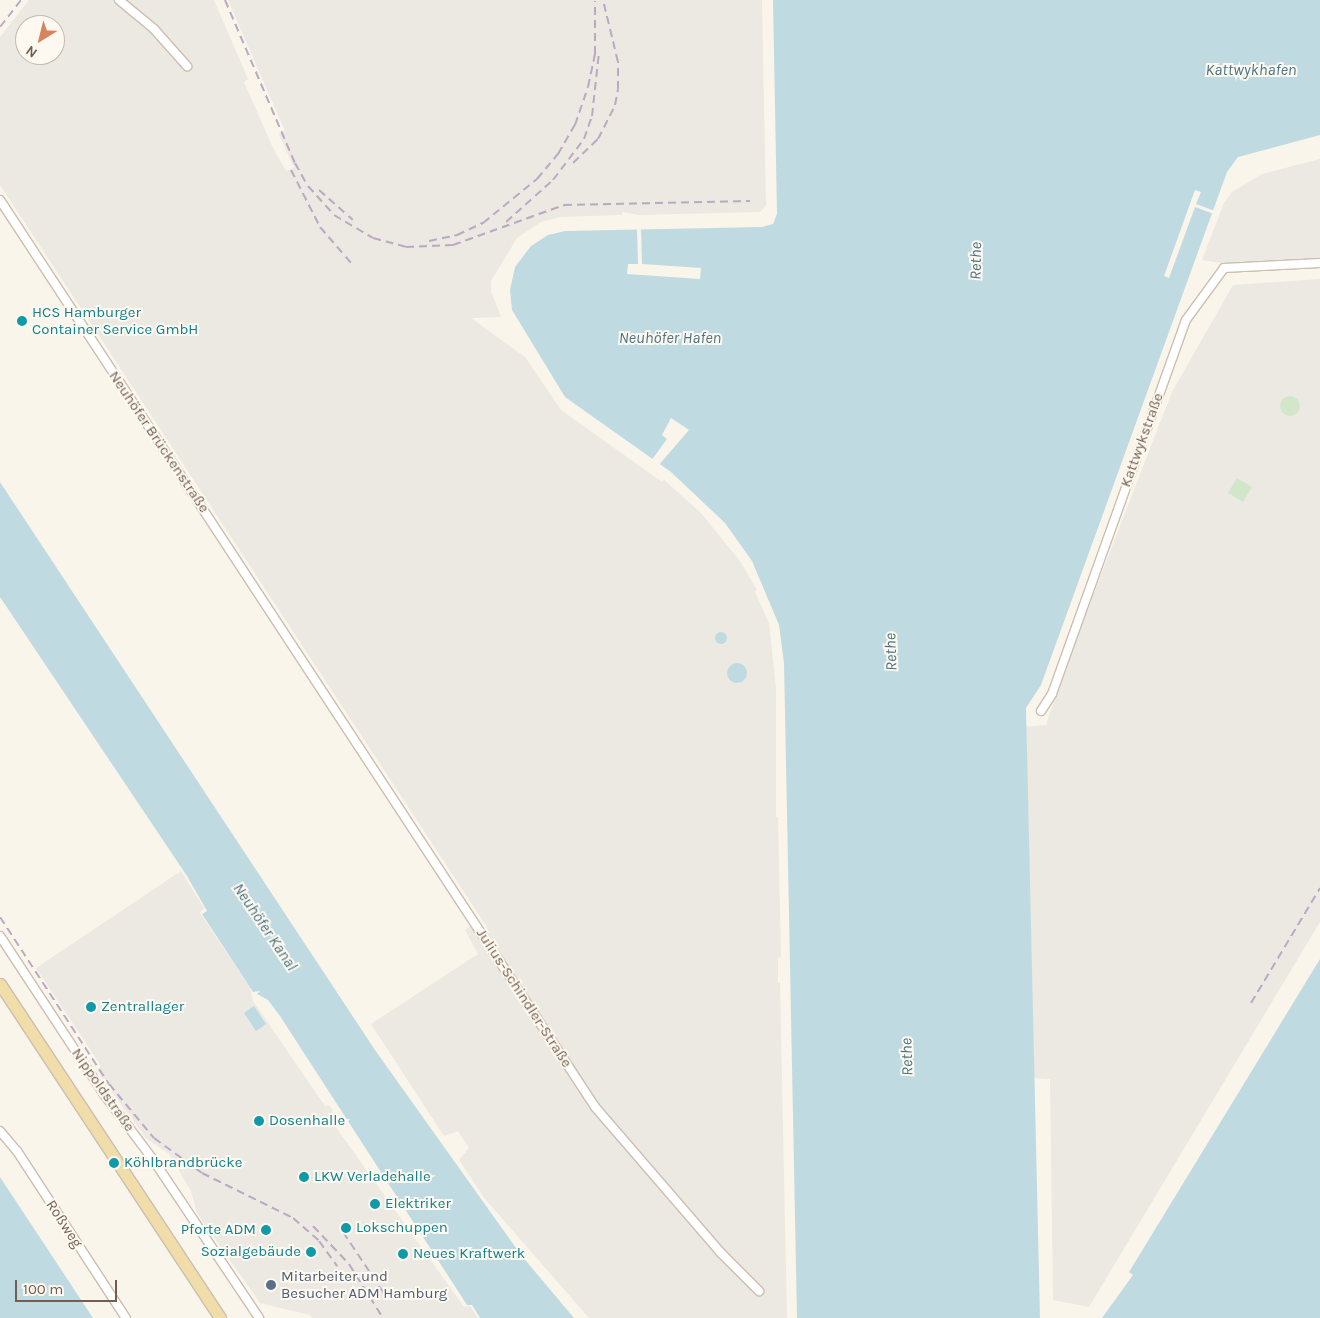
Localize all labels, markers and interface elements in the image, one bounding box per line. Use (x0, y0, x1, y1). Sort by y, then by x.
north arrow (15, 15, 65, 65)
text: N (22, 42, 41, 62)
water label: Kattwykhafen (1206, 60, 1296, 80)
water label: Rethe (966, 242, 986, 280)
place label: HCS Hamburger Container Service GmbH (32, 303, 198, 338)
marker: HCS Hamburger Container Service GmbH (16, 315, 28, 327)
water label: Neuhöfer Hafen (619, 328, 721, 348)
street label: Neuhöfer Brückenstraße (105, 368, 213, 516)
street label: Kattwykstraße (1117, 390, 1167, 490)
water label: Rethe (881, 633, 901, 671)
water label: Neuhöfer Kanal (229, 880, 301, 974)
street label: Julius-Schindler-Straße (472, 925, 576, 1071)
place label: Zentrallager (101, 998, 184, 1016)
marker: Zentrallager (85, 1001, 97, 1013)
water label: Rethe (897, 1038, 917, 1076)
street label: Nippoldstraße (68, 1045, 138, 1135)
place label: Dosenhalle (269, 1112, 345, 1130)
marker: Dosenhalle (253, 1115, 265, 1127)
place label: Köhlbrandbrücke (124, 1154, 242, 1172)
marker: Köhlbrandbrücke (108, 1157, 120, 1169)
place label: LKW Verladehalle (314, 1168, 431, 1186)
marker: LKW Verladehalle (298, 1171, 310, 1183)
place label: Elektriker (385, 1195, 451, 1213)
street label: Roßweg (42, 1197, 86, 1251)
marker: Elektriker (369, 1198, 381, 1210)
place label: Lokschuppen (356, 1219, 448, 1237)
place label: Pforte ADM (181, 1221, 256, 1239)
marker: Lokschuppen (340, 1222, 352, 1234)
marker: Pforte ADM (260, 1224, 272, 1236)
place label: Sozialgebäude (201, 1243, 301, 1261)
place label: Neues Kraftwerk (413, 1245, 525, 1263)
marker: Sozialgebäude (305, 1246, 317, 1258)
marker: Neues Kraftwerk (397, 1248, 409, 1260)
place label: Mitarbeiter und Besucher ADM Hamburg (281, 1267, 447, 1302)
scale bar (18, 1270, 120, 1302)
marker: Mitarbeiter und Besucher ADM Hamburg (265, 1279, 277, 1291)
text: 100 m (23, 1280, 63, 1298)

